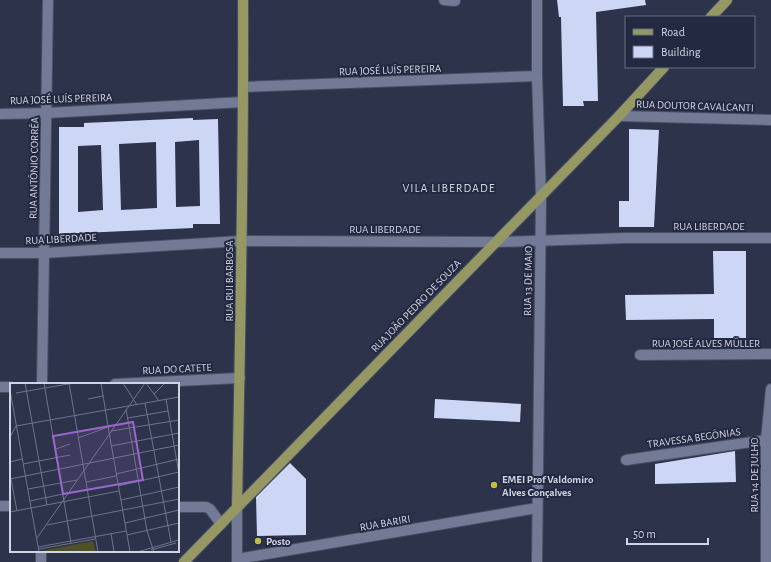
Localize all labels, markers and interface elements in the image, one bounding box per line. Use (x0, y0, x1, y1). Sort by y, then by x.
legend (625, 16, 755, 68)
text: Road (661, 26, 685, 38)
text: Building (661, 46, 701, 58)
street label: RUA JOSÉ LUÍS PEREIRA (339, 62, 442, 77)
street label: RUA JOSÉ LUÍS PEREIRA (10, 91, 113, 106)
street label: RUA DOUTOR CAVALCANTI (636, 98, 754, 114)
street label: RUA ANTÔNIO CORRÊA (27, 116, 40, 219)
district label: VILA LIBERDADE (402, 182, 496, 194)
street label: RUA LIBERDADE (673, 221, 745, 232)
street label: RUA LIBERDADE (349, 224, 421, 235)
street label: RUA LIBERDADE (25, 232, 98, 246)
street label: RUA RUI BARBOSA (224, 240, 235, 322)
street label: RUA 13 DE MAIO (522, 246, 534, 316)
street label: RUA JOÃO PEDRO DE SOUZA (369, 257, 464, 354)
street label: RUA JOSÉ ALVES MÜLLER (652, 337, 760, 349)
street label: RUA DO CATETE (142, 362, 213, 376)
inset map (10, 383, 179, 552)
street label: TRAVESSA BEGÔNIAS (646, 425, 741, 450)
street label: RUA 14 DE JULHO (749, 437, 760, 513)
place label: EMEI Prof Valdomiro Alves Gonçalves (502, 474, 594, 498)
marker: EMEI Prof Valdomiro Alves Gonçalves (489, 480, 499, 490)
street label: RUA BARIRI (359, 513, 411, 533)
scale bar (627, 520, 708, 546)
text: 50 m (633, 528, 656, 540)
marker: Posto (253, 536, 263, 546)
place label: Posto (266, 536, 291, 547)

